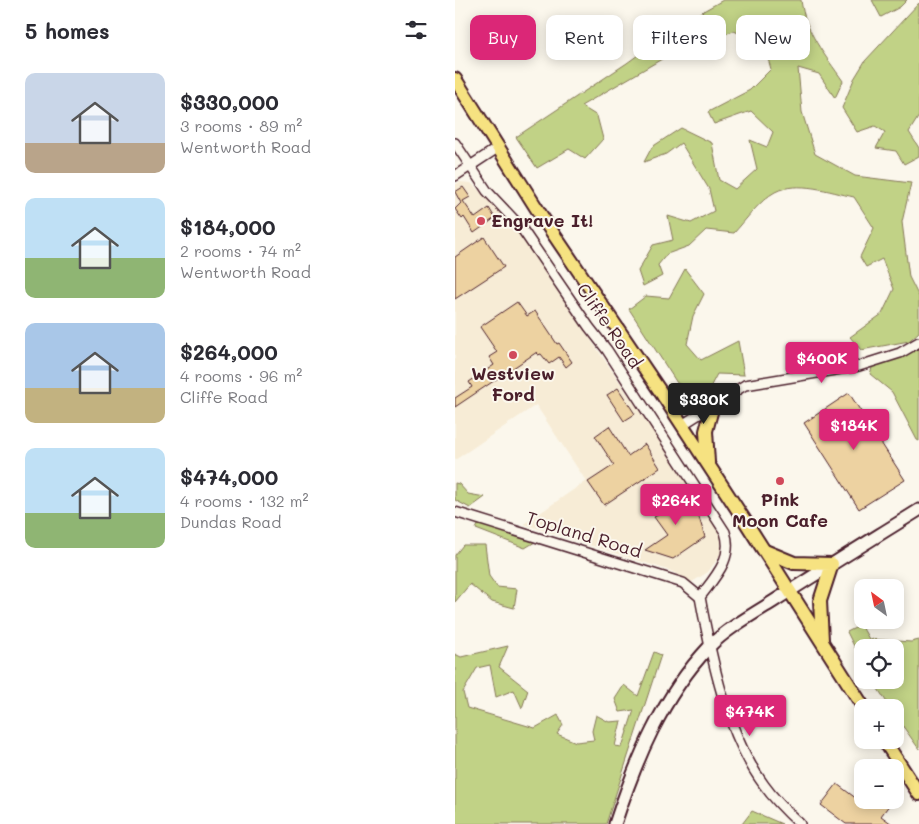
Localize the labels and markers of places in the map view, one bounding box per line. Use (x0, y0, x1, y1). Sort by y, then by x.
place label: Engrave It! (491, 208, 593, 232)
marker: Engrave It! (475, 215, 487, 227)
pin: $400K (787, 342, 857, 384)
marker: Westview Ford (507, 349, 519, 361)
place label: Westview Ford (471, 361, 555, 406)
pin: $330K (669, 382, 739, 425)
pin: $184K (819, 408, 889, 451)
marker: Pink Moon Cafe (774, 475, 786, 487)
pin: $264K (641, 484, 711, 526)
place label: Pink Moon Cafe (732, 487, 828, 532)
pin: $474K (715, 694, 785, 737)

